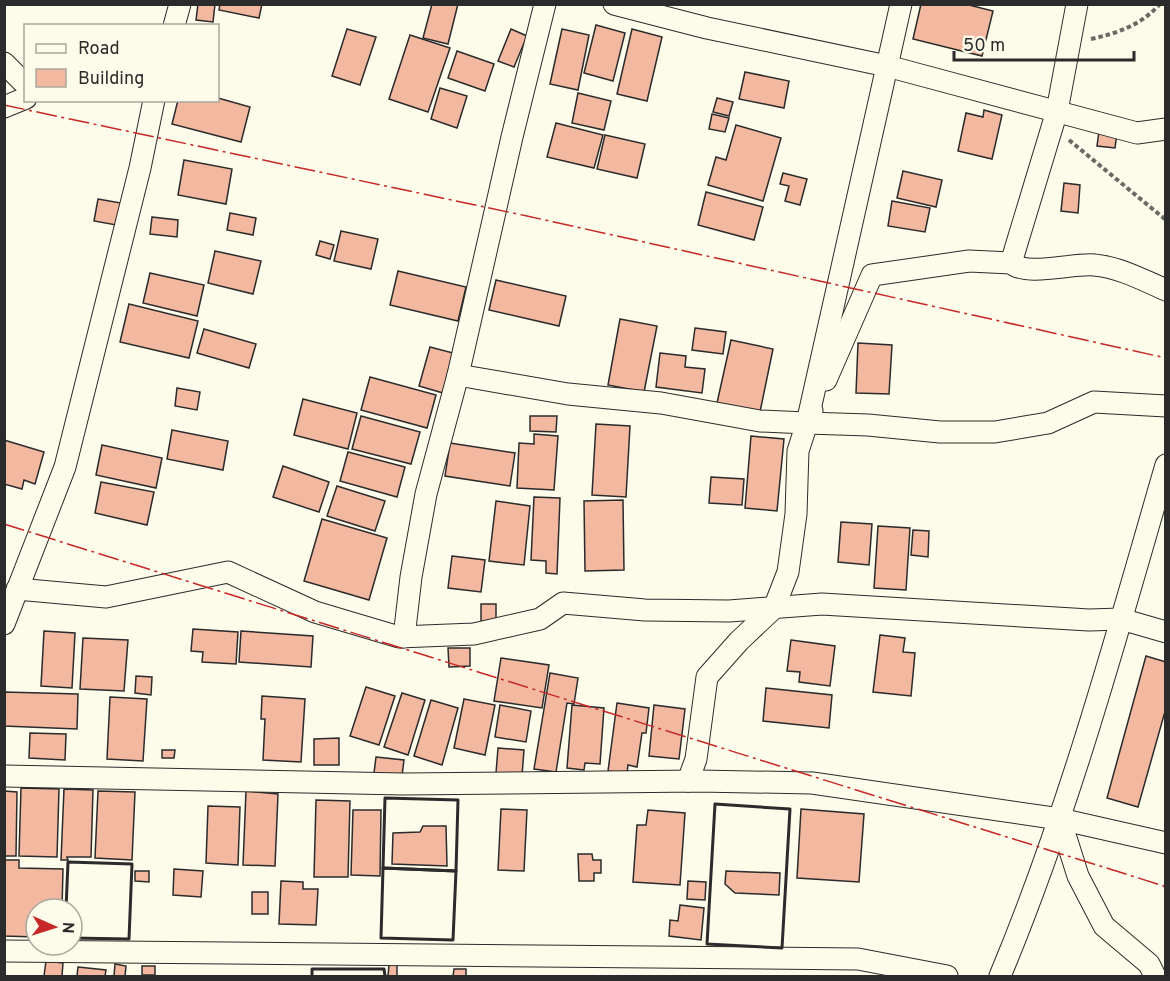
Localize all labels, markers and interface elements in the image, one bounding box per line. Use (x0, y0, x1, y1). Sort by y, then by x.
legend (24, 24, 219, 102)
scale bar (954, 24, 1134, 62)
text: 50 m (963, 35, 1005, 58)
text: Road (78, 38, 120, 61)
text: Building (78, 68, 144, 91)
north arrow (24, 897, 84, 957)
text: N (57, 921, 77, 934)

